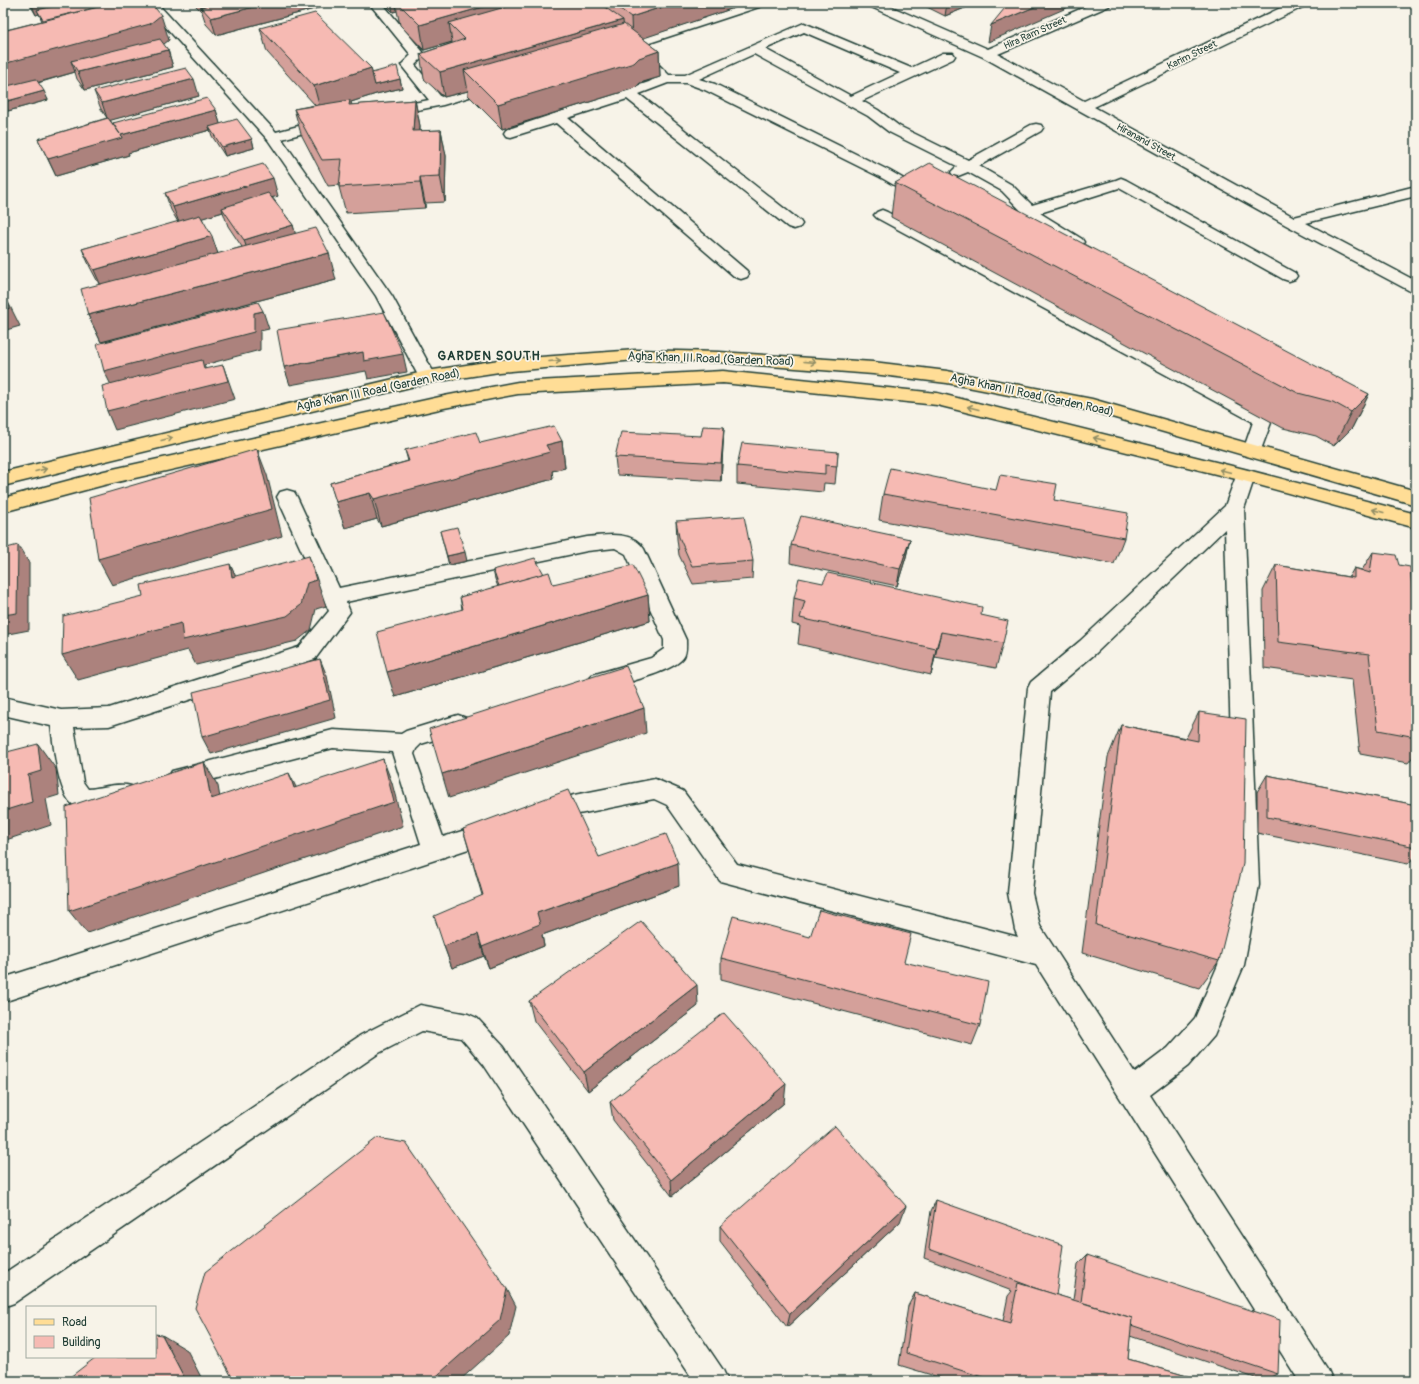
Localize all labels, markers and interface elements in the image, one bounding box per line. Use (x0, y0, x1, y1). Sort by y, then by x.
street label: Hira Ram Street (1002, 13, 1069, 52)
street label: Karim Street (1165, 37, 1220, 72)
street label: Hiranand Street (1114, 121, 1179, 164)
district label: GARDEN SOUTH (437, 348, 541, 364)
street label: Agha Khan III Road (Garden Road) (627, 349, 795, 369)
one-way arrow (548, 357, 561, 365)
one-way arrow (803, 359, 816, 366)
street label: Agha Khan III Road (Garden Road) (295, 365, 461, 415)
street label: Agha Khan III Road (Garden Road) (949, 370, 1115, 420)
one-way arrow (967, 404, 980, 412)
one-way arrow (160, 435, 173, 442)
one-way arrow (1093, 435, 1106, 443)
one-way arrow (34, 465, 47, 473)
one-way arrow (1219, 466, 1232, 474)
one-way arrow (1372, 507, 1385, 514)
legend (26, 1306, 156, 1358)
text: Road (62, 1315, 87, 1330)
text: Building (62, 1335, 101, 1350)

